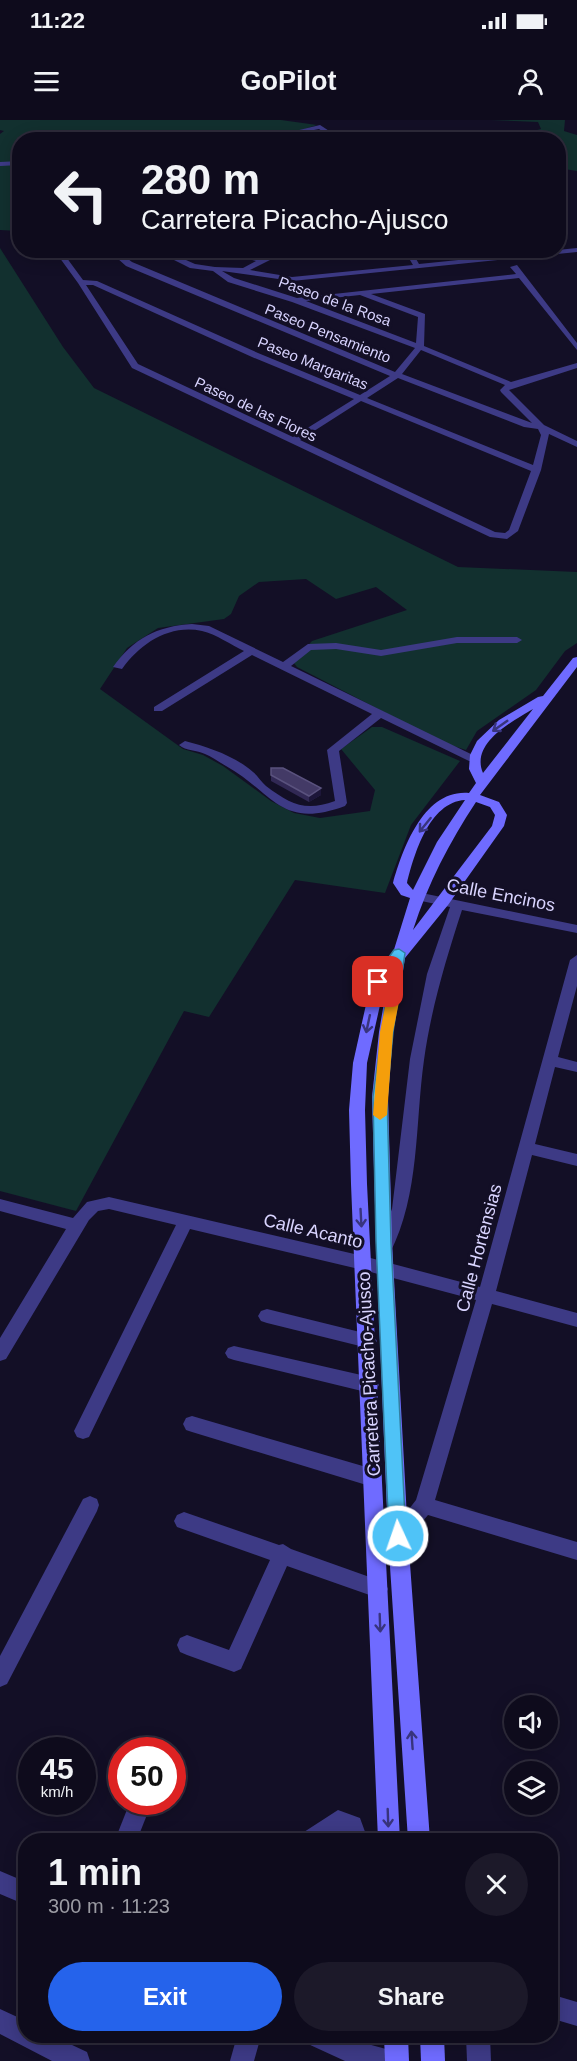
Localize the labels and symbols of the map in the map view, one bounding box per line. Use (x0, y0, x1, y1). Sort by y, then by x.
street label: Paseo de la Rosa (276, 273, 394, 329)
street label: Paseo Pensamiento (263, 300, 393, 366)
street label: Paseo Margaritas (255, 333, 371, 393)
street label: Paseo de las Flores (192, 373, 320, 445)
one-way arrow (493, 720, 509, 732)
one-way arrow (419, 817, 432, 833)
street label: Calle Encinos (445, 875, 557, 915)
pin (352, 956, 403, 1007)
one-way arrow (362, 1014, 373, 1034)
street label: Calle Hortensias (452, 1182, 506, 1314)
one-way arrow (356, 1208, 367, 1228)
street label: Calle Acanto (262, 1210, 364, 1252)
street label: Carretera Picacho-Ajusco (354, 1271, 384, 1477)
position arrow (366, 1504, 430, 1568)
one-way arrow (374, 1612, 385, 1632)
one-way arrow (406, 1731, 417, 1751)
speed limit sign: 50 (108, 1737, 186, 1815)
one-way arrow (382, 1807, 393, 1827)

